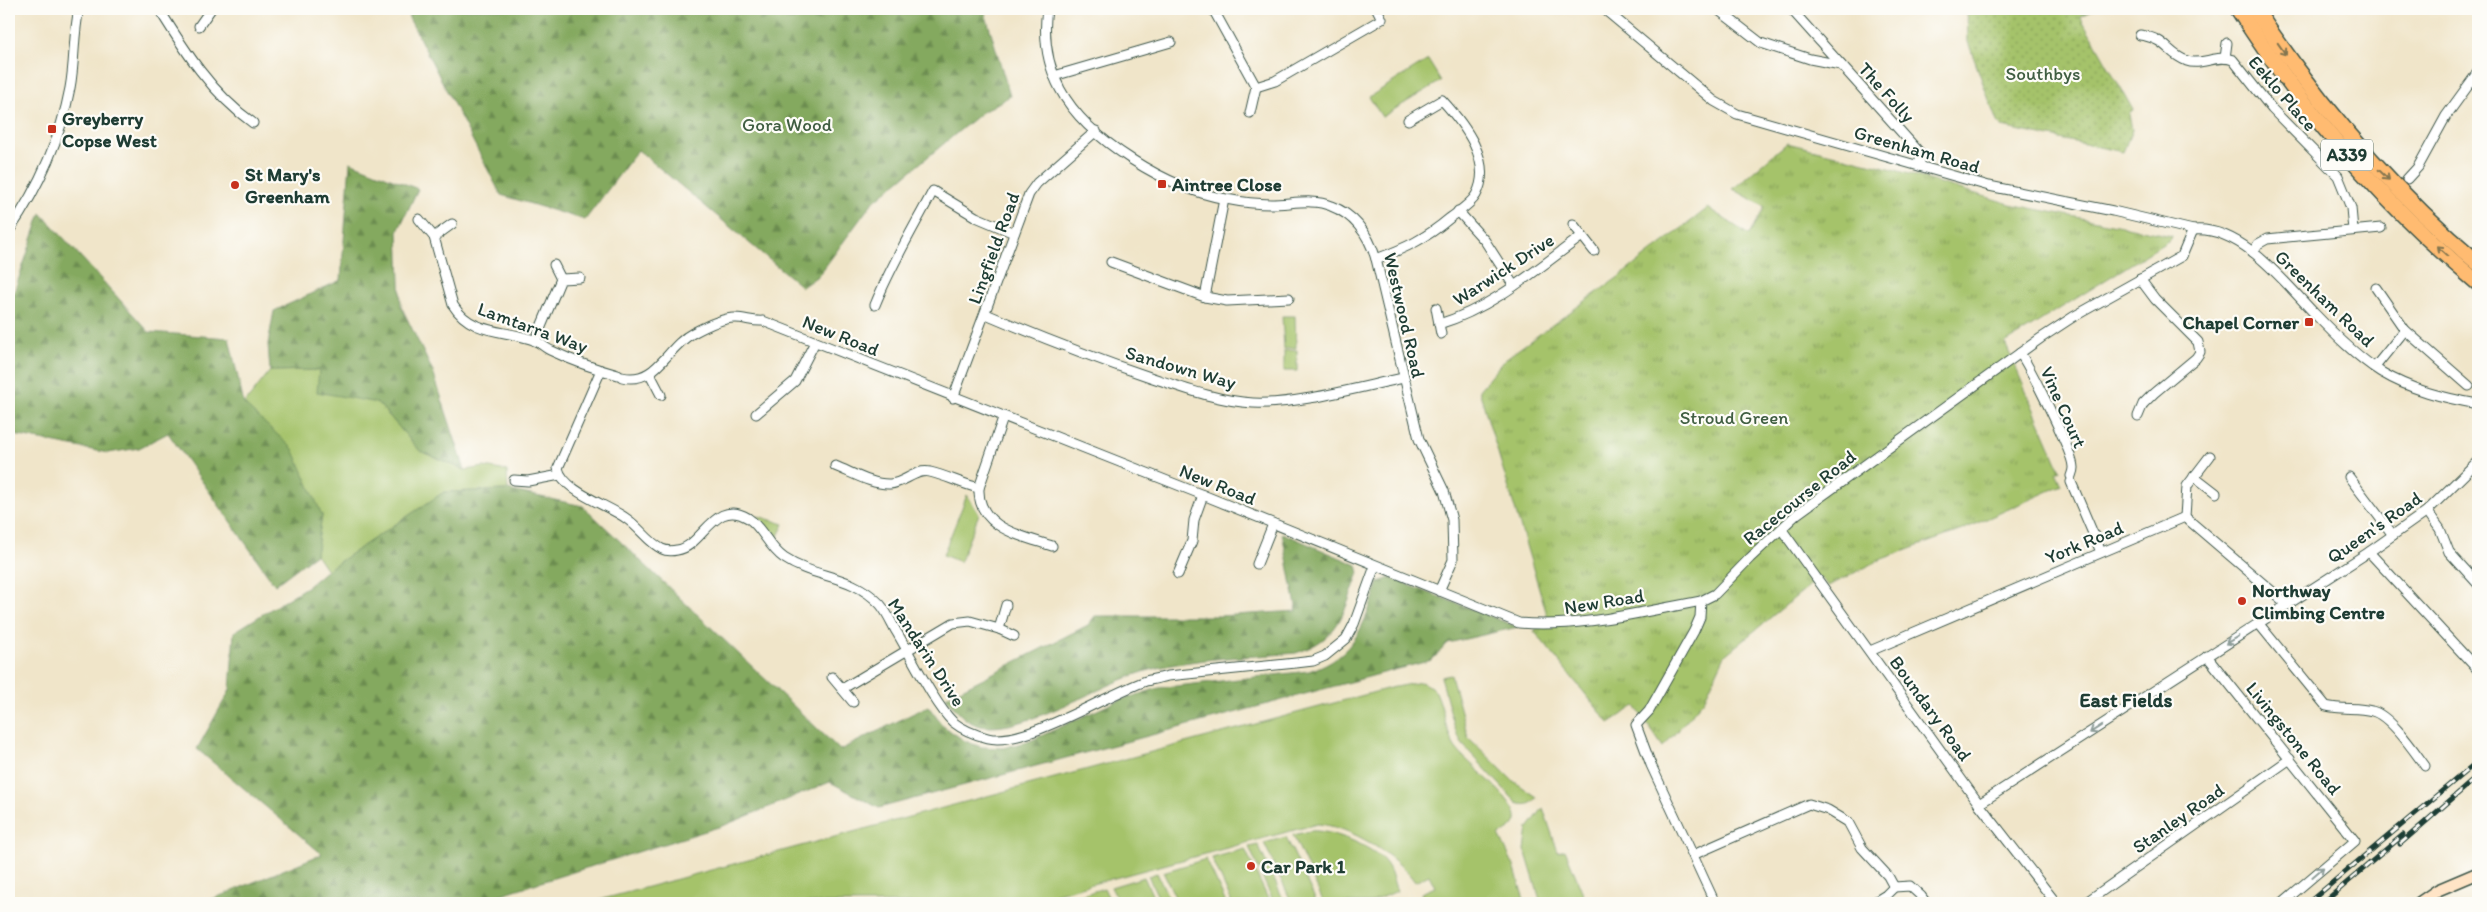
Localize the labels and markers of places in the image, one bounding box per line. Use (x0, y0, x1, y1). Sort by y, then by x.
place label: Greyberry Copse West (62, 107, 157, 152)
marker: Greyberry Copse West (46, 123, 58, 135)
place label: St Mary's Greenham (245, 163, 330, 208)
place label: Aintree Close (1171, 173, 1282, 196)
marker: Aintree Close (1156, 178, 1168, 190)
marker: St Mary's Greenham (229, 179, 241, 191)
place label: Chapel Corner (2182, 311, 2299, 334)
marker: Chapel Corner (2303, 316, 2315, 328)
place label: Northway Climbing Centre (2252, 579, 2385, 624)
marker: Northway Climbing Centre (2236, 595, 2248, 607)
place label: Car Park 1 (1261, 855, 1345, 878)
marker: Car Park 1 (1245, 860, 1257, 872)

